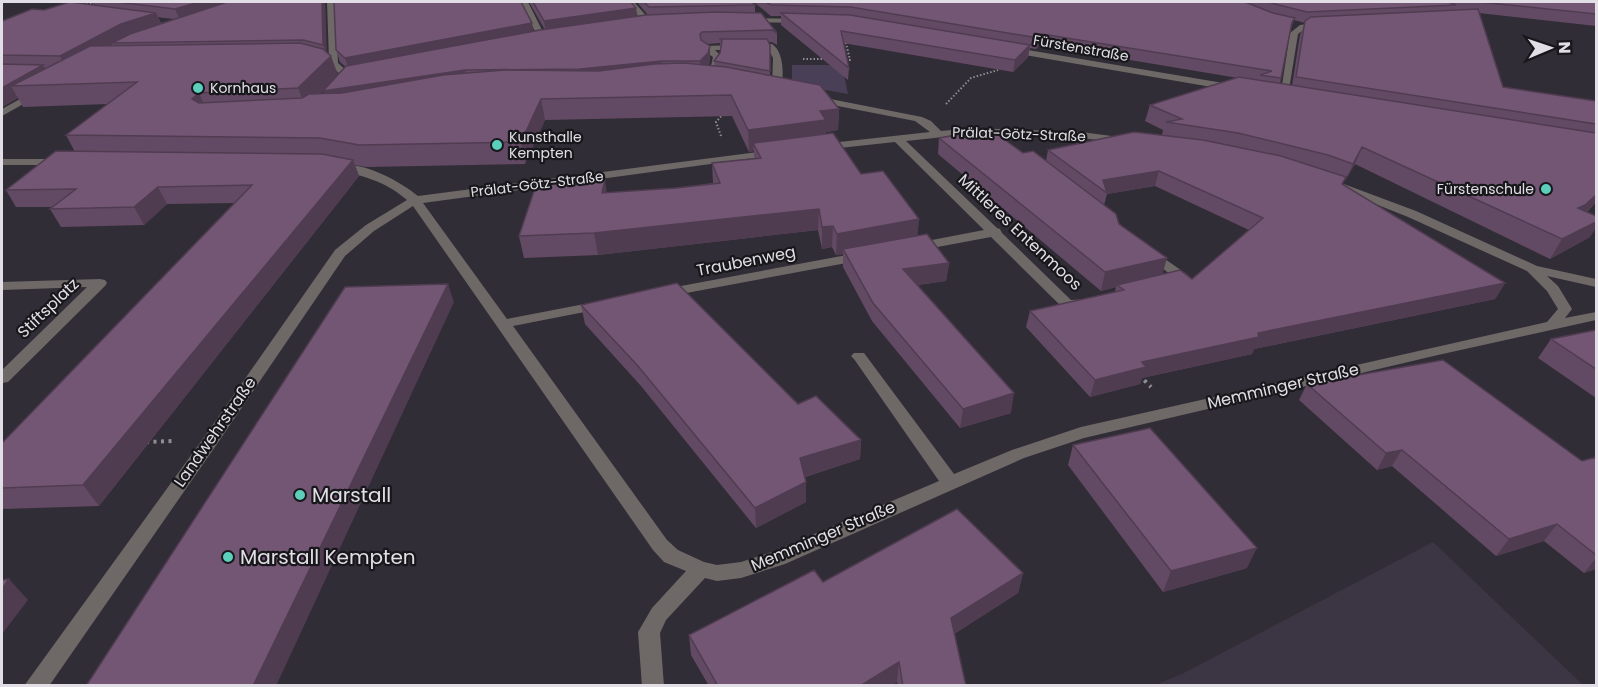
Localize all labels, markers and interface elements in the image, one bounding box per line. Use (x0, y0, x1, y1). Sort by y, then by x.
north arrow (1520, 18, 1580, 78)
street label: Fürstenstraße (1032, 30, 1131, 66)
text: N (1553, 41, 1576, 54)
place label: Kornhaus (210, 78, 276, 98)
marker: Kornhaus (191, 81, 205, 95)
street label: Prälat-Götz-Straße (952, 122, 1087, 146)
place label: Kunsthalle Kempten (509, 127, 582, 163)
marker: Kunsthalle Kempten (490, 138, 504, 152)
street label: Prälat-Götz-Straße (469, 166, 605, 202)
street label: Mittleres Entenmoos (953, 169, 1087, 295)
place label: Fürstenschule (1437, 179, 1534, 199)
marker: Fürstenschule (1539, 182, 1553, 196)
street label: Traubenweg (694, 240, 798, 282)
street label: Stiftsplatz (12, 273, 84, 343)
street label: Memminger Straße (1205, 357, 1361, 415)
street label: Landwehrstraße (168, 372, 262, 492)
place label: Marstall (312, 481, 391, 509)
marker: Marstall (293, 488, 307, 502)
street label: Memminger Straße (747, 495, 899, 577)
place label: Marstall Kempten (240, 543, 416, 571)
marker: Marstall Kempten (221, 550, 235, 564)

